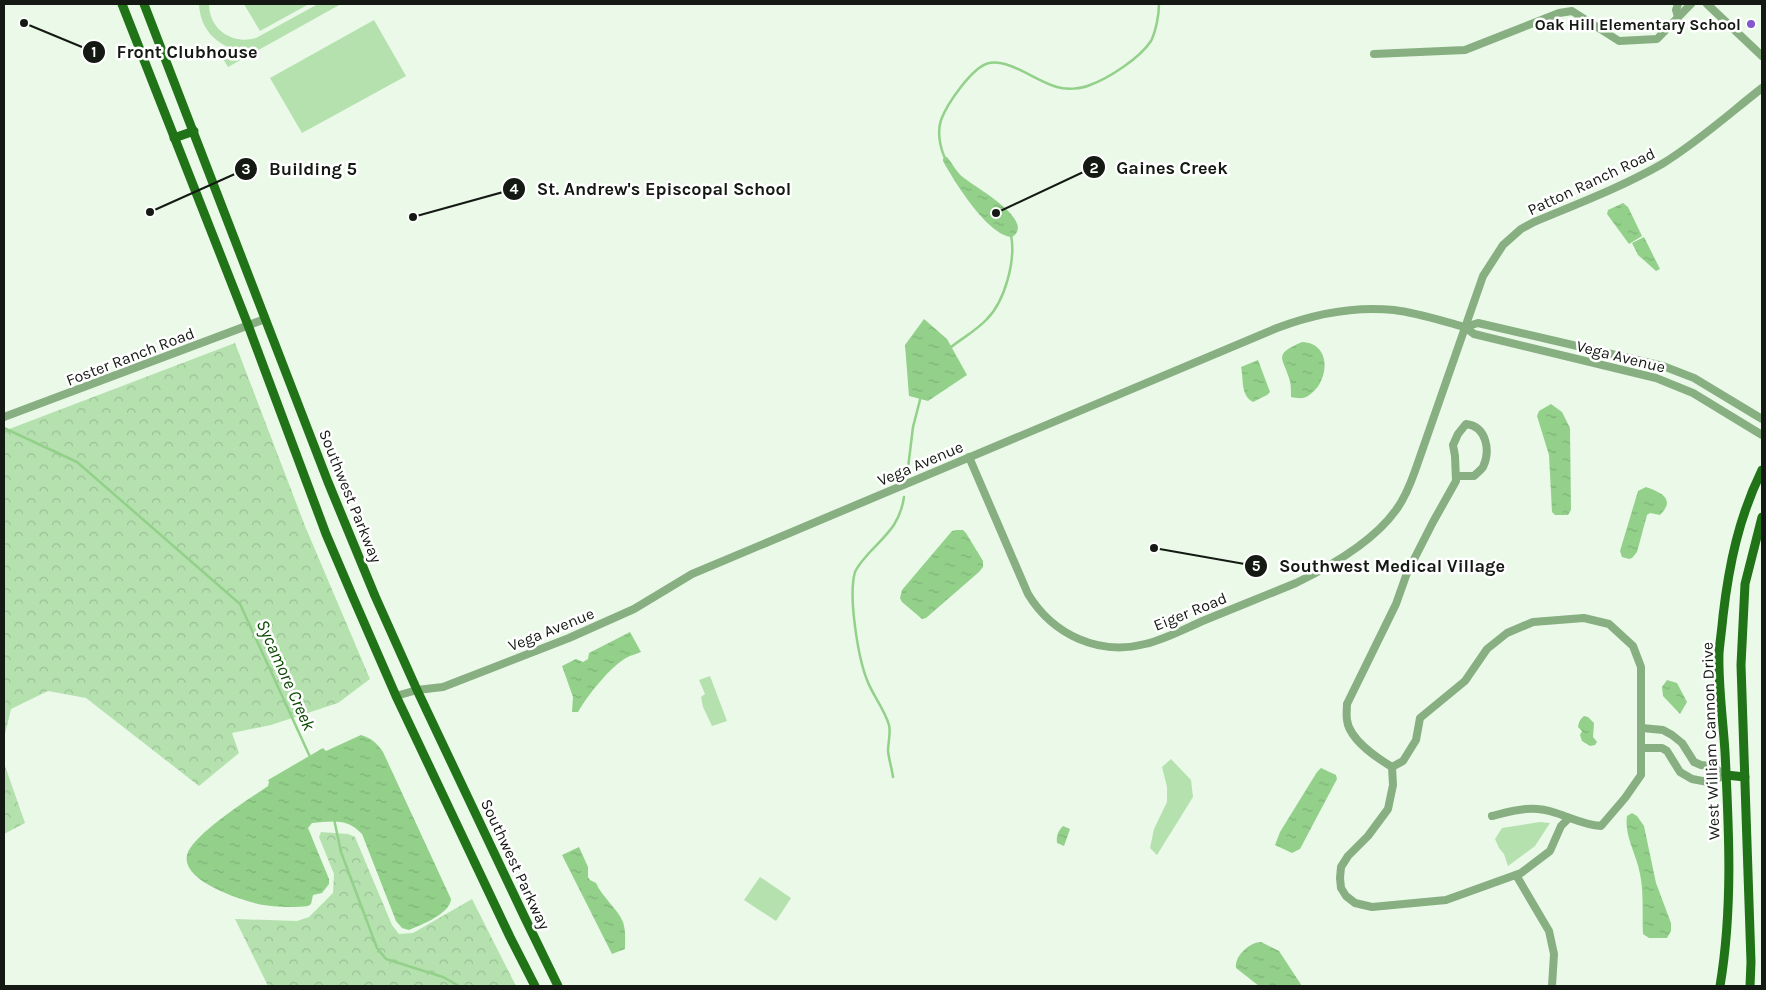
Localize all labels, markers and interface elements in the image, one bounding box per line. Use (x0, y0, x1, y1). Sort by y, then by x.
place label: Oak Hill Elementary School (1535, 15, 1741, 34)
marker: Oak Hill Elementary School (1745, 18, 1757, 30)
callout: Front Clubhouse (82, 35, 268, 68)
text: Front Clubhouse (117, 41, 257, 63)
text: 1 (91, 43, 97, 61)
street label: Patton Ranch Road (1524, 144, 1658, 219)
callout: Gaines Creek (1082, 151, 1238, 184)
callout: Building 5 (234, 153, 367, 186)
text: Gaines Creek (1116, 157, 1228, 179)
text: Building 5 (269, 158, 357, 180)
text: 2 (1089, 159, 1099, 177)
text: 3 (241, 160, 251, 178)
callout: St. Andrew's Episcopal School (501, 172, 801, 205)
text: St. Andrew's Episcopal School (537, 178, 791, 200)
text: 4 (510, 180, 519, 198)
street label: Foster Ranch Road (63, 323, 197, 390)
street label: Vega Avenue (1574, 336, 1667, 377)
street label: Southwest Parkway (315, 427, 386, 566)
street label: Vega Avenue (875, 437, 966, 490)
callout: Southwest Medical Village (1244, 549, 1515, 582)
text: Southwest Medical Village (1279, 555, 1505, 577)
text: 5 (1252, 557, 1261, 575)
street label: Eiger Road (1151, 588, 1230, 635)
street label: Vega Avenue (505, 604, 597, 655)
water label: Sycamore Creek (252, 616, 321, 735)
street label: West William Cannon Drive (1698, 642, 1723, 840)
street label: Southwest Parkway (477, 796, 554, 933)

